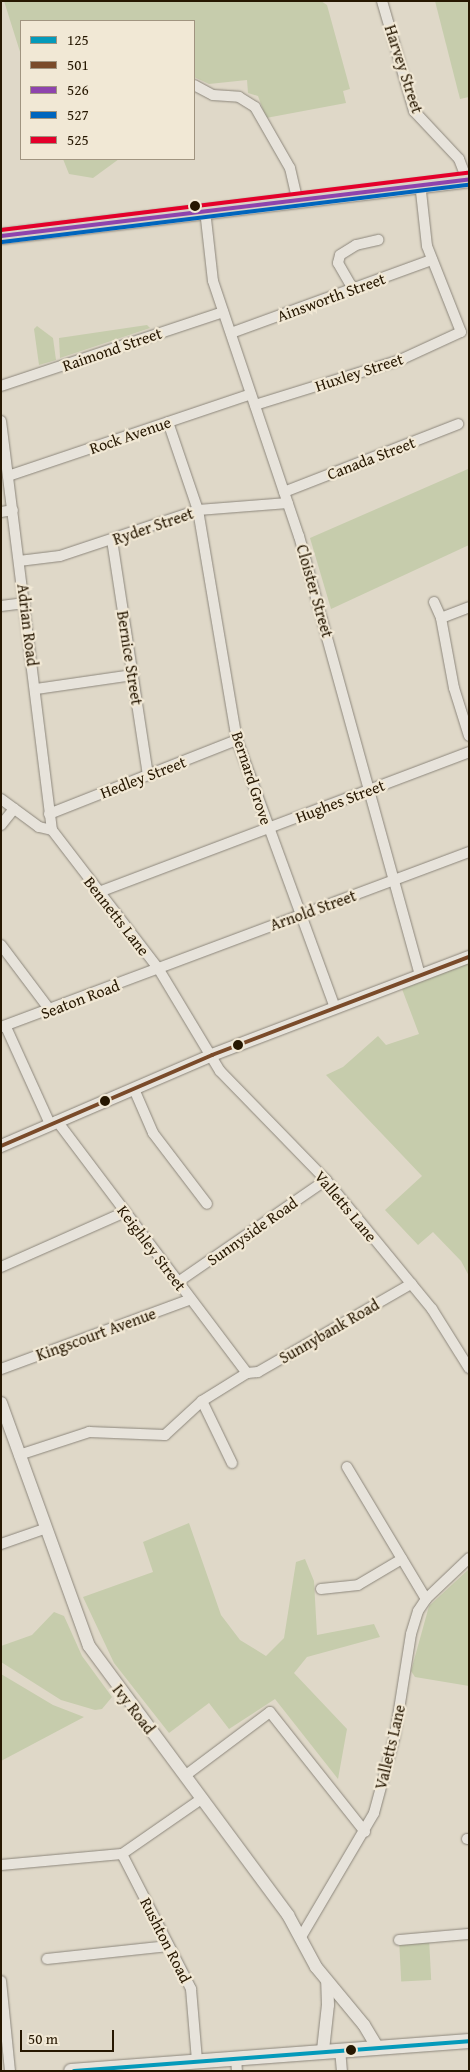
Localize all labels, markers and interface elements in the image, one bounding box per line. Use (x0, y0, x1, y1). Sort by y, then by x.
legend (20, 20, 195, 160)
street label: Harvey Street (381, 22, 427, 116)
text: 125 (67, 29, 89, 50)
text: 501 (67, 54, 89, 75)
text: 526 (67, 79, 89, 100)
text: 527 (67, 104, 89, 125)
text: 525 (67, 129, 89, 150)
unlabelled marker (190, 201, 200, 211)
street label: Ainsworth Street (274, 268, 388, 326)
street label: Raimond Street (60, 323, 164, 375)
street label: Huxley Street (313, 349, 405, 395)
street label: Rock Avenue (87, 412, 173, 458)
street label: Canada Street (324, 432, 418, 484)
street label: Ryder Street (110, 503, 196, 549)
street label: Cloister Street (293, 542, 337, 640)
street label: Adrian Road (13, 583, 43, 667)
street label: Bernice Street (113, 609, 147, 707)
street label: Bernard Grove (228, 729, 276, 827)
street label: Hedley Street (97, 752, 189, 802)
street label: Hughes Street (293, 775, 387, 827)
street label: Bennetts Lane (80, 873, 154, 959)
street label: Arnold Street (267, 886, 359, 934)
street label: Seaton Road (38, 975, 122, 1023)
unlabelled marker (233, 1040, 243, 1050)
unlabelled marker (100, 1096, 110, 1106)
street label: Valletts Lane (311, 1167, 381, 1245)
street label: Sunnyside Road (203, 1193, 301, 1269)
street label: Keighley Street (114, 1201, 190, 1295)
street label: Sunnybank Road (276, 1295, 382, 1367)
street label: Kingscourt Avenue (33, 1303, 159, 1365)
street label: Ivy Road (109, 1680, 159, 1738)
street label: Valletts Lane (371, 1703, 409, 1791)
street label: Rushton Road (136, 1894, 196, 1986)
scale bar (22, 2020, 116, 2052)
text: 50 m (28, 2028, 58, 2049)
unlabelled marker (346, 2045, 356, 2055)

